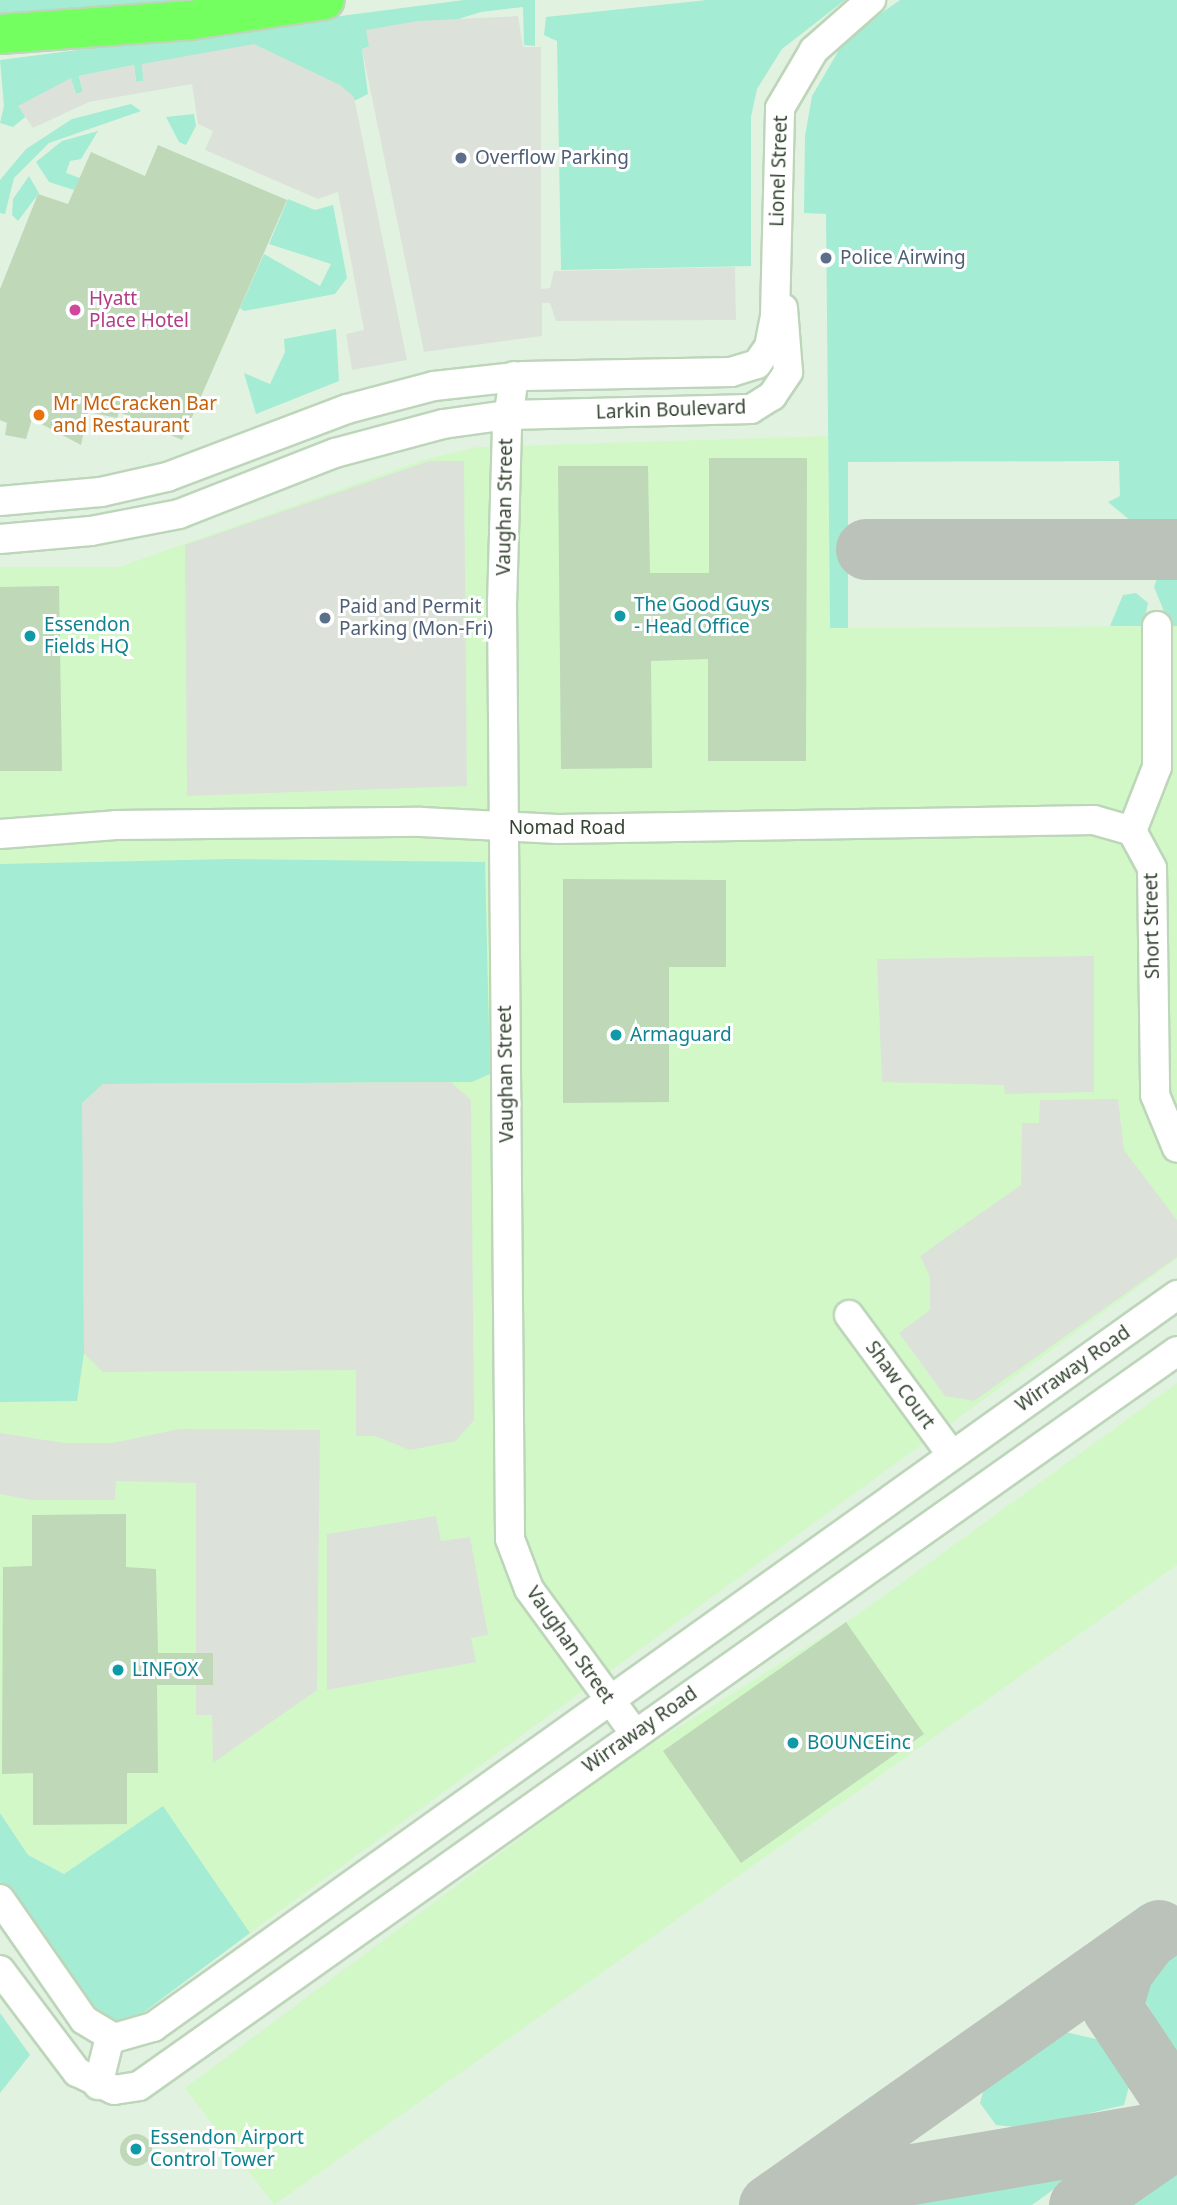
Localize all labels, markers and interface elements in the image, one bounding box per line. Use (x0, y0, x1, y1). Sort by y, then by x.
street label: Lionel Street (766, 115, 792, 227)
place label: Overflow Parking (475, 147, 629, 169)
marker: Overflow Parking (453, 150, 469, 166)
place label: Police Airwing (840, 247, 966, 269)
marker: Police Airwing (818, 250, 834, 266)
place label: Hyatt Place Hotel (89, 288, 189, 332)
marker: Hyatt Place Hotel (67, 302, 83, 318)
place label: Mr McCracken Bar and Restaurant (53, 393, 217, 437)
street label: Larkin Boulevard (595, 396, 747, 424)
marker: Mr McCracken Bar and Restaurant (31, 407, 47, 423)
street label: Vaughan Street (492, 438, 518, 576)
place label: The Good Guys - Head Office (634, 594, 770, 638)
place label: Paid and Permit Parking (Mon-Fri) (339, 596, 493, 640)
marker: The Good Guys - Head Office (612, 608, 628, 624)
marker: Paid and Permit Parking (Mon-Fri) (317, 610, 333, 626)
place label: Essendon Fields HQ (44, 614, 130, 658)
marker: Essendon Fields HQ (22, 628, 38, 644)
street label: Nomad Road (509, 817, 625, 839)
street label: Short Street (1140, 873, 1164, 979)
street label: Vaughan Street (493, 1005, 519, 1143)
place label: Armaguard (630, 1024, 732, 1046)
marker: Armaguard (608, 1027, 624, 1043)
street label: Wirraway Road (1011, 1321, 1135, 1417)
street label: Shaw Court (861, 1337, 939, 1433)
street label: Vaughan Street (521, 1582, 619, 1708)
place label: LINFOX (132, 1659, 198, 1681)
marker: LINFOX (110, 1662, 126, 1678)
street label: Wirraway Road (578, 1682, 702, 1778)
place label: BOUNCEinc (807, 1732, 911, 1754)
marker: BOUNCEinc (785, 1735, 801, 1751)
place label: Essendon Airport Control Tower (150, 2127, 304, 2171)
marker: Essendon Airport Control Tower (128, 2141, 144, 2157)

